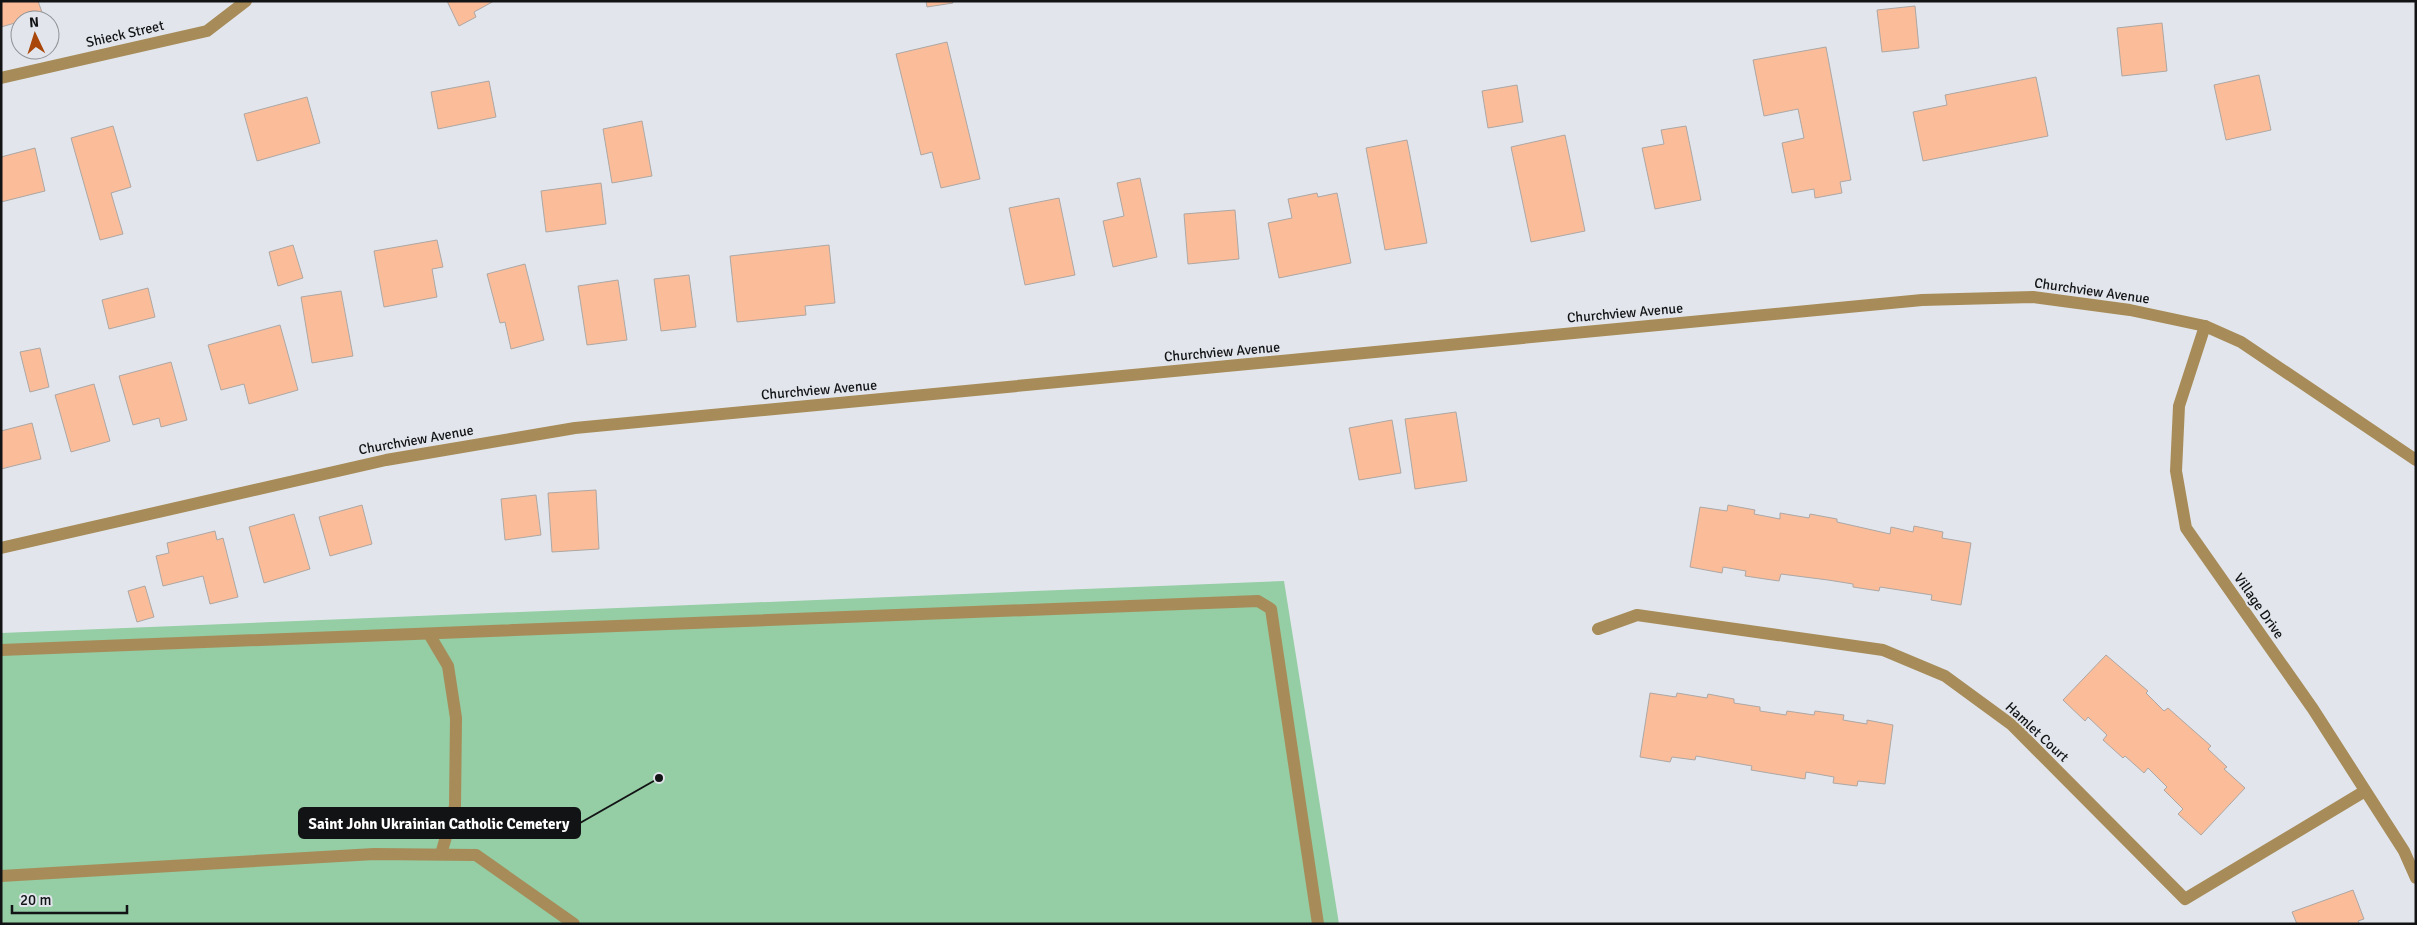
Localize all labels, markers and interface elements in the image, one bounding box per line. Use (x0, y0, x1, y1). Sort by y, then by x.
north arrow (10, 10, 60, 60)
text: N (29, 14, 40, 31)
street label: Shieck Street (84, 17, 166, 51)
street label: Churchview Avenue (2033, 274, 2151, 308)
street label: Churchview Avenue (1566, 299, 1684, 327)
street label: Churchview Avenue (1163, 338, 1281, 366)
street label: Churchview Avenue (760, 376, 878, 404)
street label: Churchview Avenue (357, 422, 475, 458)
street label: Village Drive (2230, 570, 2288, 642)
street label: Hamlet Court (2002, 698, 2072, 766)
callout: Saint John Ukrainian Catholic Cemetery (299, 808, 580, 838)
text: Saint John Ukrainian Catholic Cemetery (309, 815, 570, 833)
scale bar (12, 882, 128, 914)
text: 20 m (20, 891, 51, 909)

